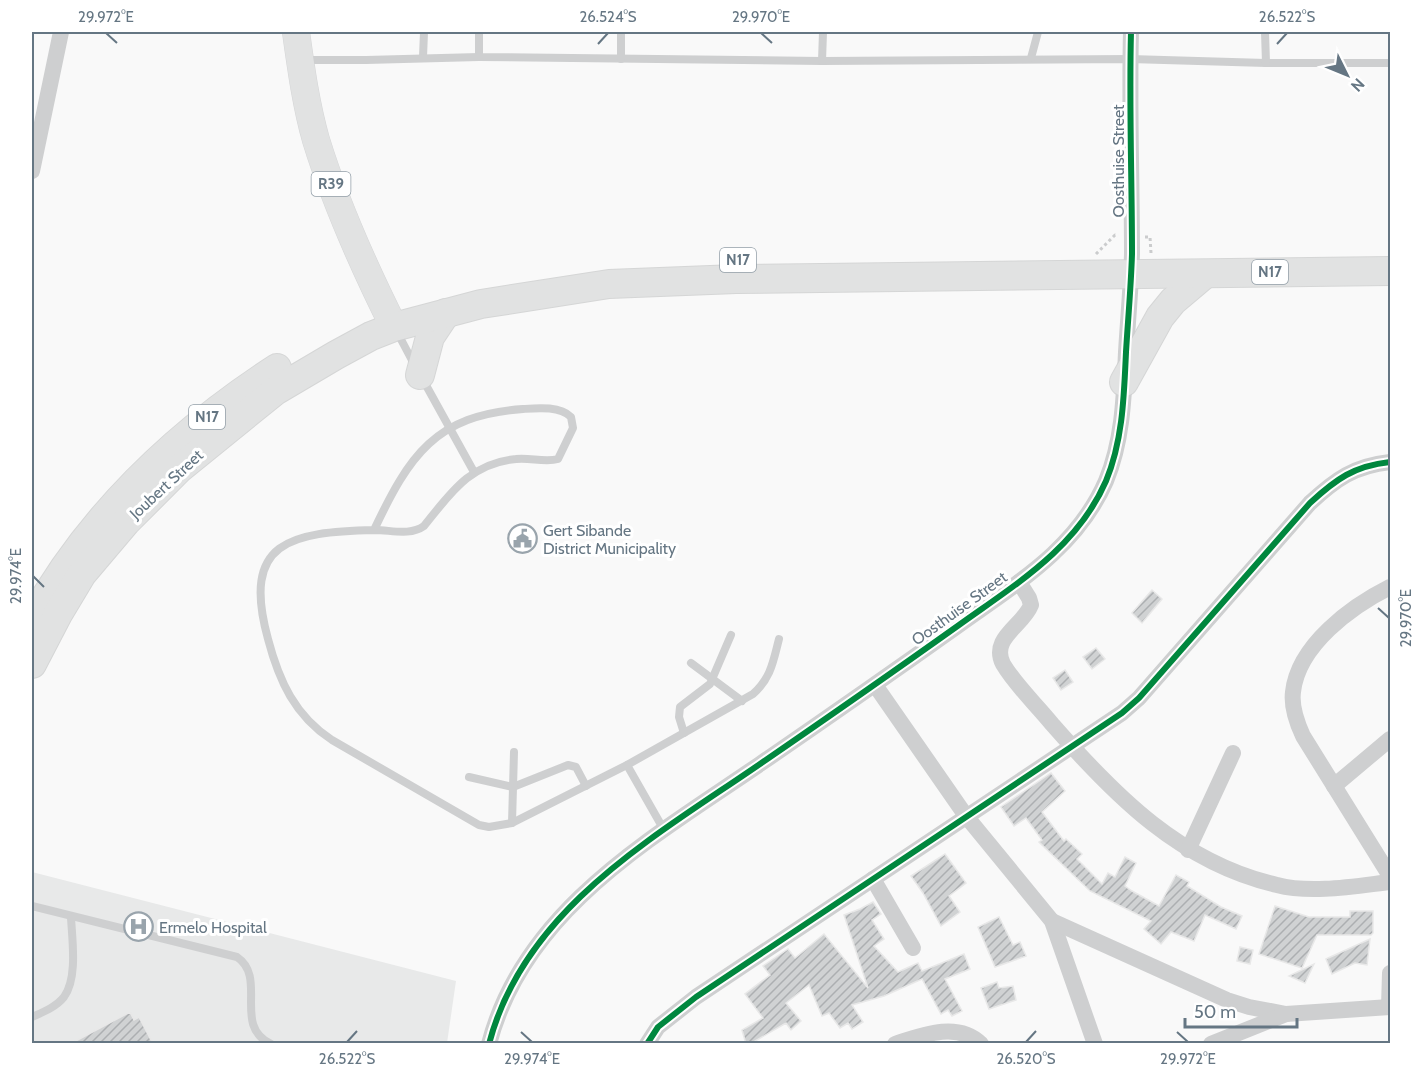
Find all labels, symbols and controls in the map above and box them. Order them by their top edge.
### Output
text: 29.972°E [78,8,134,26]
text: 26.524°S [579,8,637,26]
text: 29.970°E [732,8,790,26]
text: 26.522°S [1259,8,1315,26]
north arrow [1317,45,1377,105]
text: N [1347,74,1368,96]
street label: Oosthuise Street [1109,104,1128,218]
road number: R39 [312,172,350,196]
road number: N17 [720,248,756,272]
road number: N17 [1252,260,1288,284]
road number: N17 [189,405,225,429]
street label: Joubert Street [125,445,207,524]
place label: Gert Sibande District Municipality [543,521,676,558]
public building icon: Gert Sibande District Municipality [506,523,538,555]
text: 29.974°E [7,548,25,604]
street label: Oosthuise Street [908,567,1011,649]
text: 29.970°E [1397,589,1415,647]
hospital icon: Ermelo Hospital [122,911,154,943]
place label: Ermelo Hospital [159,918,267,937]
scale bar [1185,991,1298,1029]
text: 50 m [1194,1001,1236,1023]
text: 26.522°S [319,1050,375,1068]
text: 29.974°E [504,1050,560,1068]
text: 26.520°S [996,1050,1056,1068]
text: 29.972°E [1160,1050,1216,1068]

